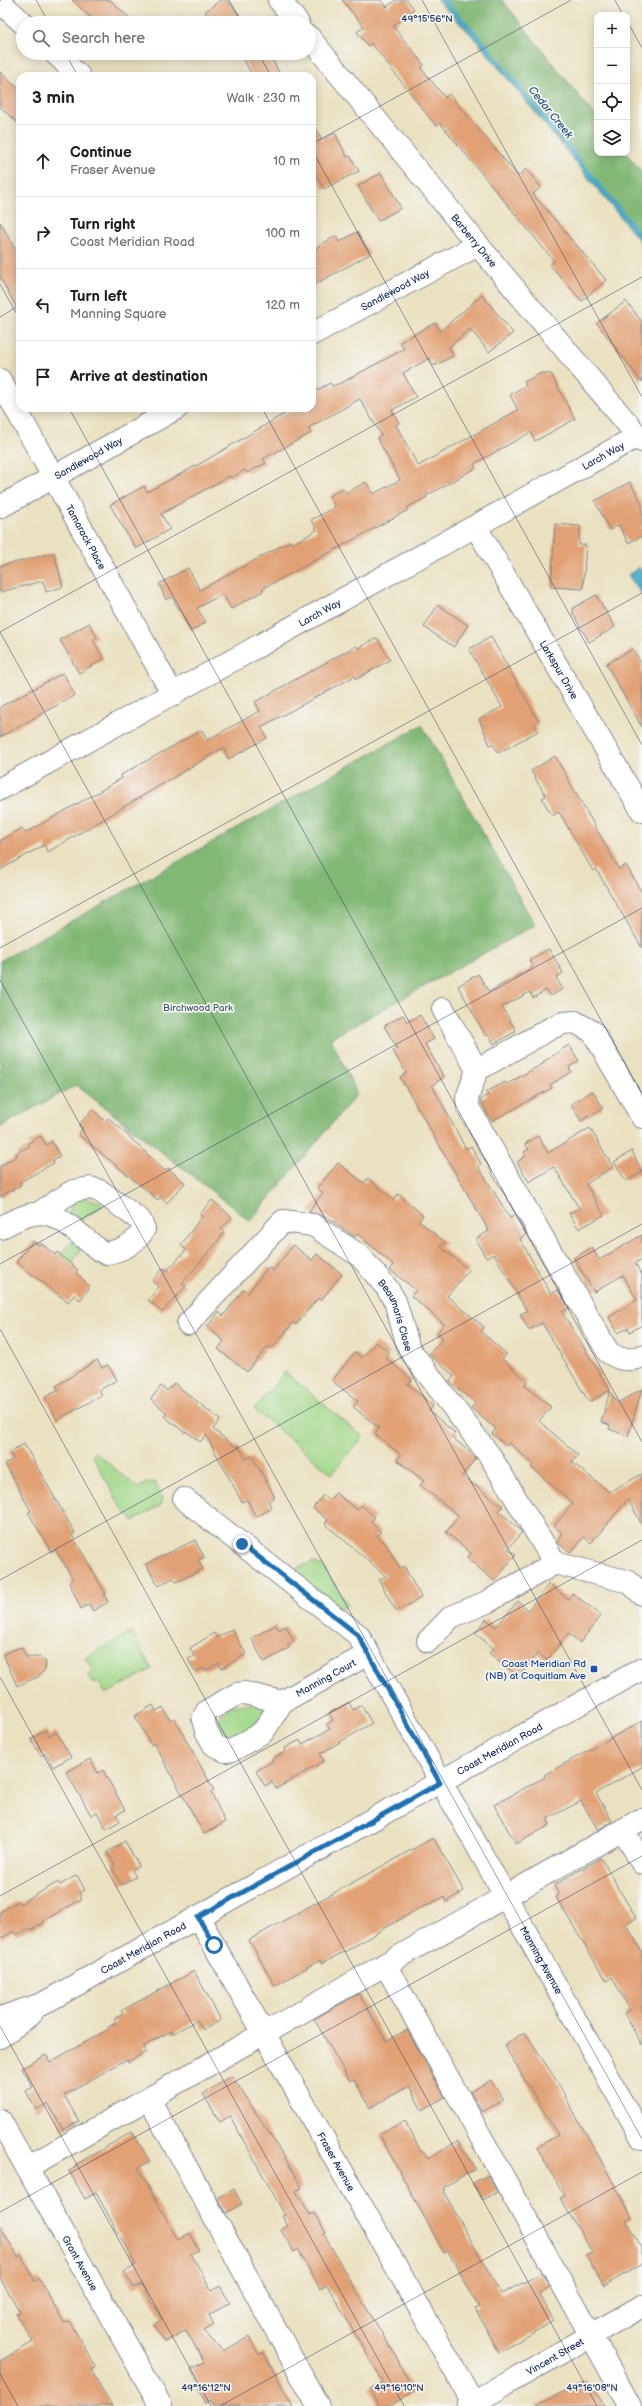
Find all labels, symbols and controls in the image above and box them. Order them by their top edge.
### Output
map controls [594,12,630,156]
button: + [594,12,630,48]
text: 49°15'56"N [401,13,453,25]
search box [16,16,316,60]
icon: search [30,27,52,49]
text: Search here [62,29,145,48]
button: − [594,48,630,84]
water label: Cedar Creek [526,84,576,142]
button: locate [594,84,630,120]
text: 3 min [32,88,75,108]
text: Walk · 230 m [226,90,300,106]
button: layers [594,120,630,156]
text: Continue [70,143,132,162]
icon: ahead [32,150,54,172]
text: 10 m [273,153,300,169]
text: Fraser Avenue [70,162,156,178]
street label: Barberry Drive [448,212,499,270]
text: Turn right [70,215,135,234]
icon: right [32,222,54,244]
text: 100 m [265,225,300,241]
text: Coast Meridian Road [70,234,195,250]
street label: Sandlewood Way [359,267,432,314]
text: Turn left [70,287,127,306]
icon: left [32,294,54,316]
text: 120 m [265,297,300,313]
text: Manning Square [70,306,167,322]
icon: arrive [32,366,54,388]
text: Arrive at destination [70,367,208,386]
street label: Sandlewood Way [53,435,125,482]
street label: Larch Way [580,440,627,473]
street label: Tamarack Place [63,503,108,572]
street label: Larch Way [297,596,344,630]
street label: Larkspur Drive [537,639,580,701]
park label: Birchwood Park [163,1002,233,1014]
street label: Beaumaris Close [375,1277,414,1353]
route end [233,1535,251,1553]
street label: Manning Court [294,1657,358,1700]
place label: Coast Meridian Rd (NB) at Coquitlam Ave [485,1658,586,1682]
marker: Coast Meridian Rd (NB) at Coquitlam Ave [589,1664,599,1674]
street label: Coast Meridian Road [455,1721,545,1778]
street label: Coast Meridian Road [99,1920,189,1977]
street label: Manning Avenue [517,1925,564,1996]
route start [205,1936,223,1954]
street label: Fraser Avenue [314,2130,357,2194]
street label: Grant Avenue [59,2234,100,2293]
street label: Vincent Street [524,2336,586,2378]
text: 49°16'12"N [181,2382,231,2394]
text: 49°16'10"N [374,2382,424,2394]
text: 49°16'08"N [566,2382,618,2394]

